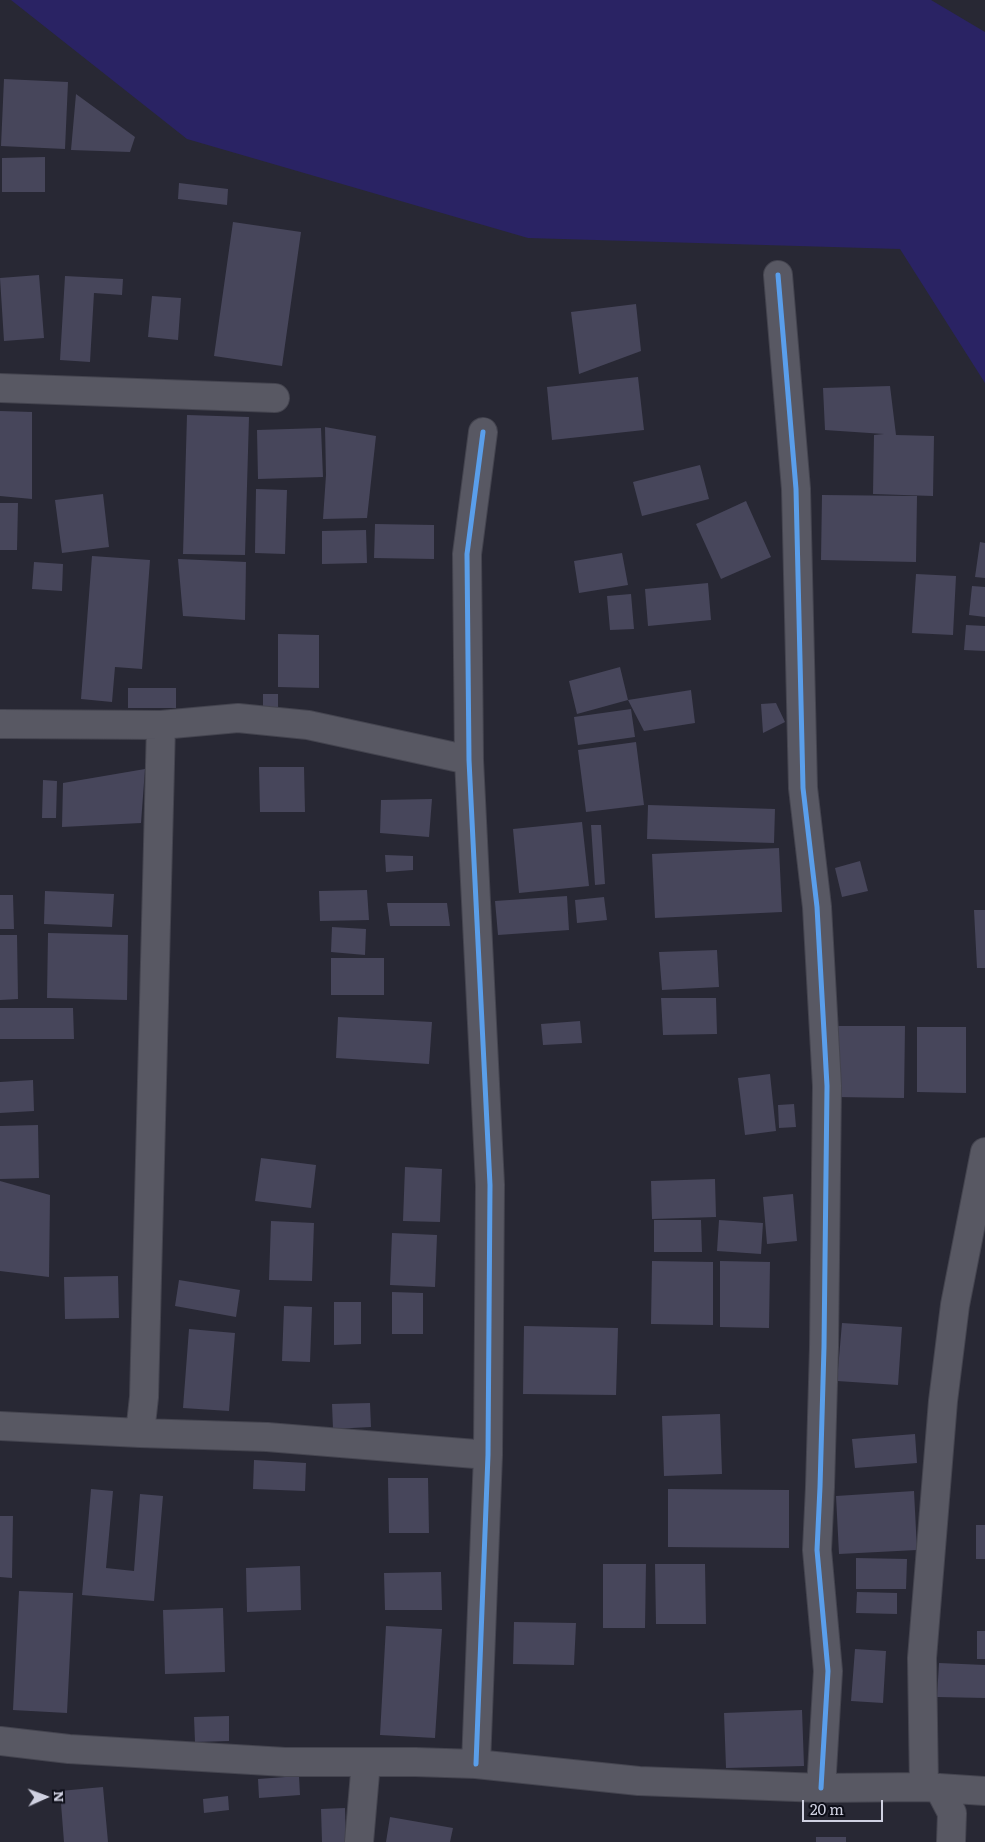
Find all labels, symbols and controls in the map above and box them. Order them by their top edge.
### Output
north arrow [20,1772,70,1822]
text: N [50,1790,70,1803]
scale bar [805,1790,886,1822]
text: 20 m [810,1797,844,1820]

